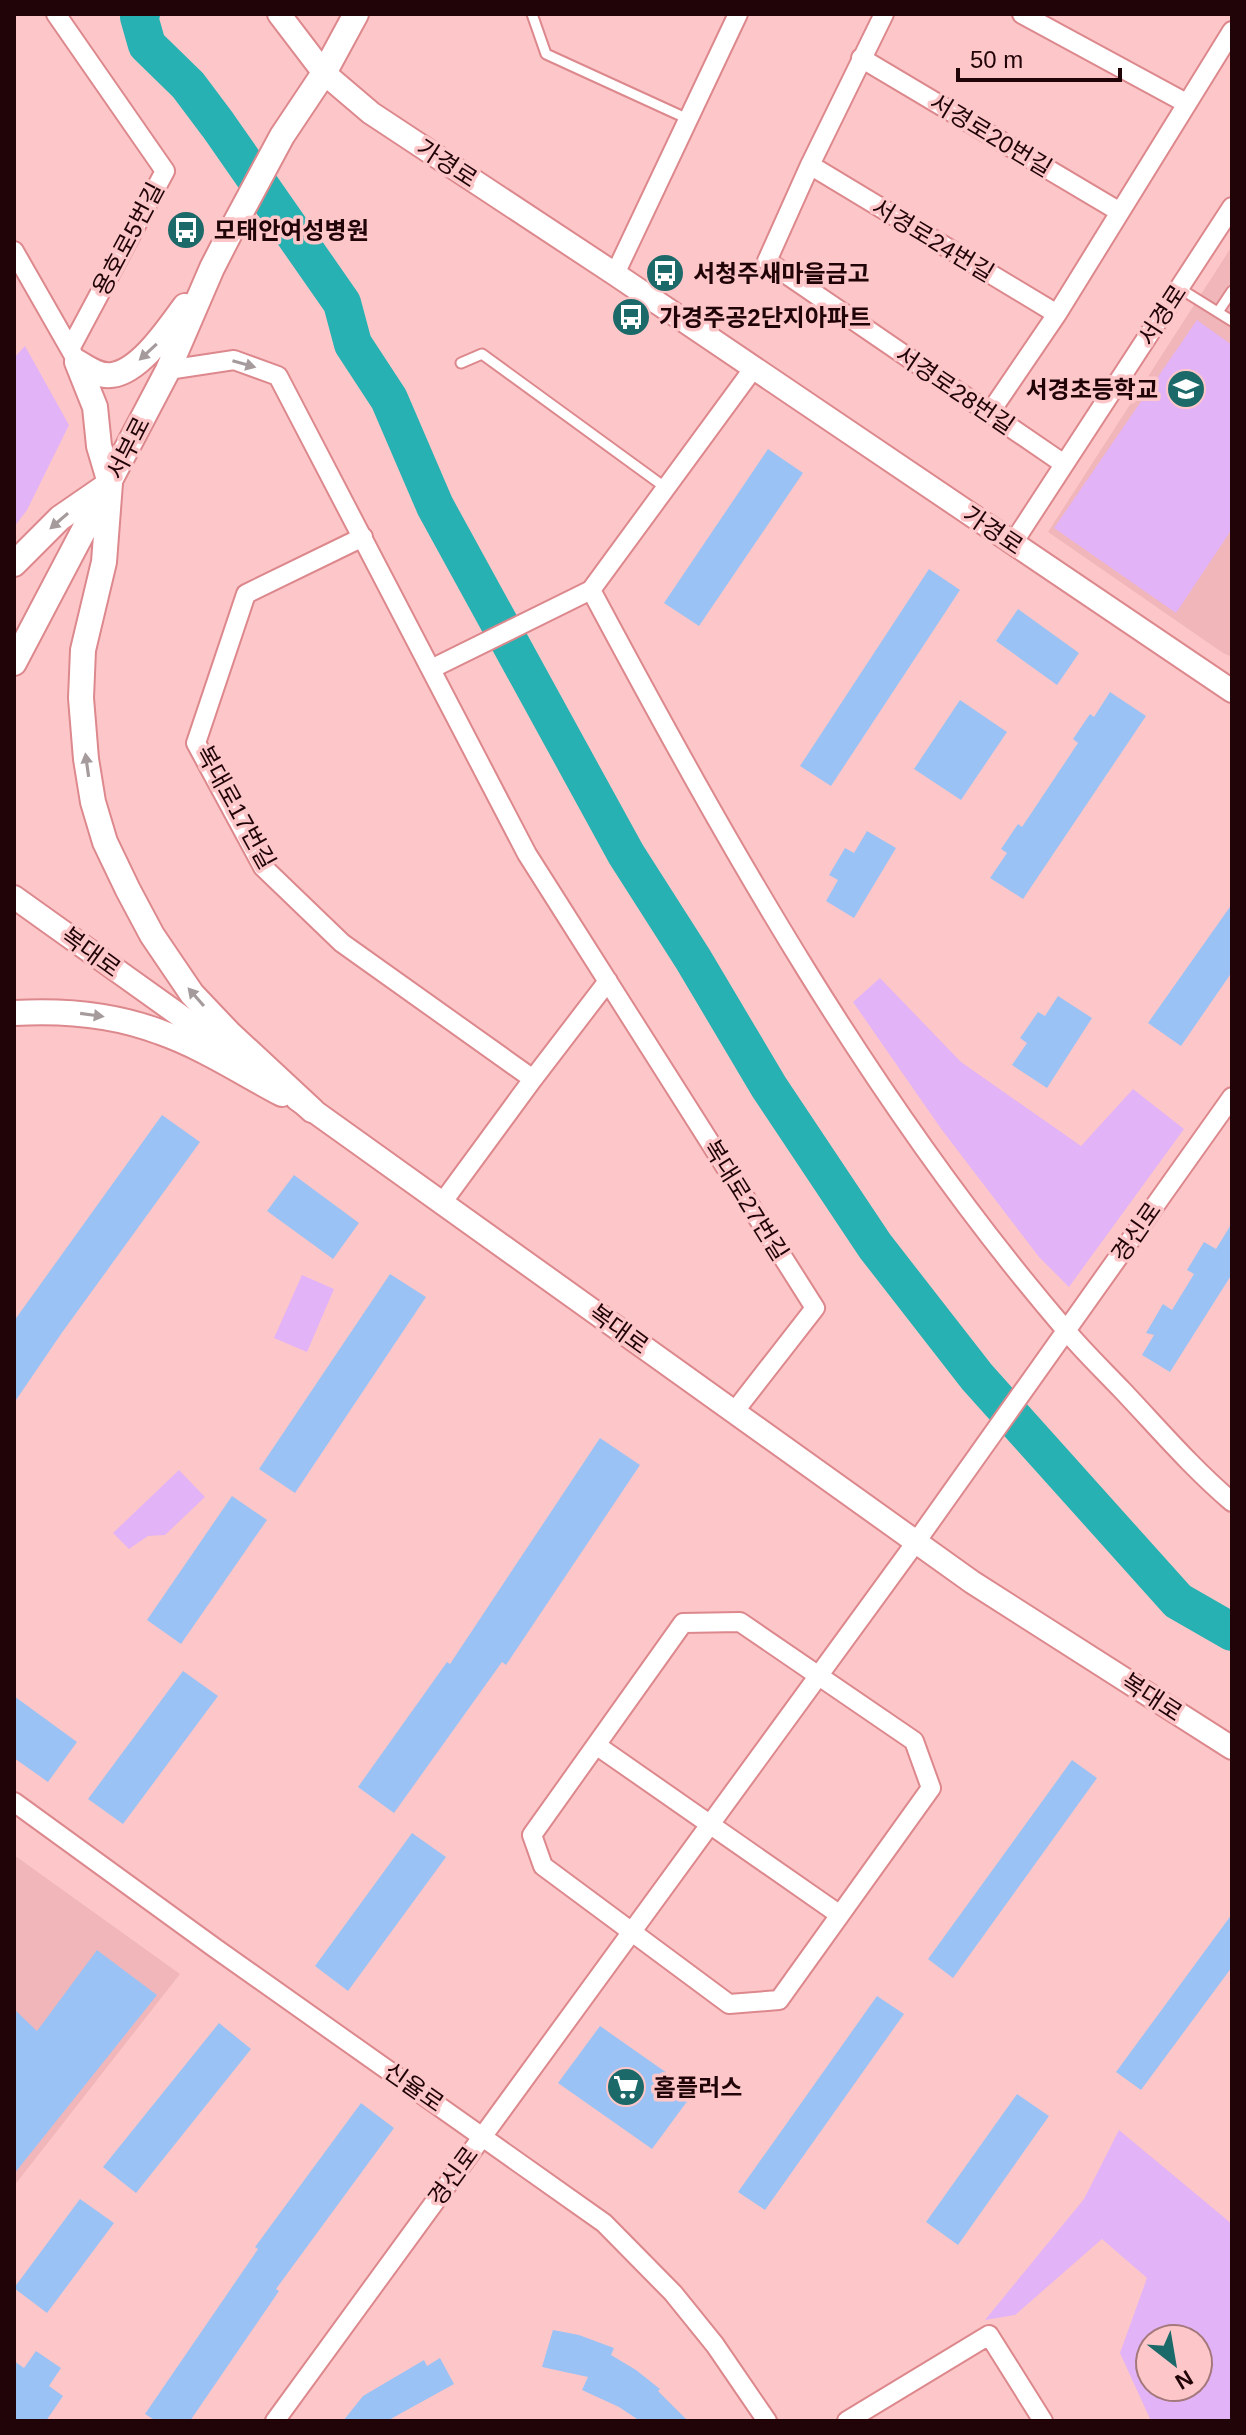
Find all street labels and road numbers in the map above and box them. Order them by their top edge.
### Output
street label: 서경로20번길 [925,88,1057,182]
street label: 가경로 [412,134,482,192]
street label: 용호로5번길 [87,178,169,300]
street label: 서경로24번길 [867,193,999,287]
street label: 서경로 [1133,280,1191,350]
street label: 서경로28번길 [891,340,1019,440]
street label: 서부로 [101,412,155,484]
street label: 가경로 [958,500,1028,560]
street label: 복대로17번길 [191,740,281,874]
street label: 복대로 [56,922,126,982]
street label: 복대로27번길 [698,1135,794,1265]
street label: 경신로 [1106,1197,1166,1267]
street label: 복대로 [584,1299,654,1359]
street label: 복대로 [1117,1668,1187,1726]
street label: 신율로 [379,2057,449,2117]
street label: 경신로 [423,2141,483,2211]

